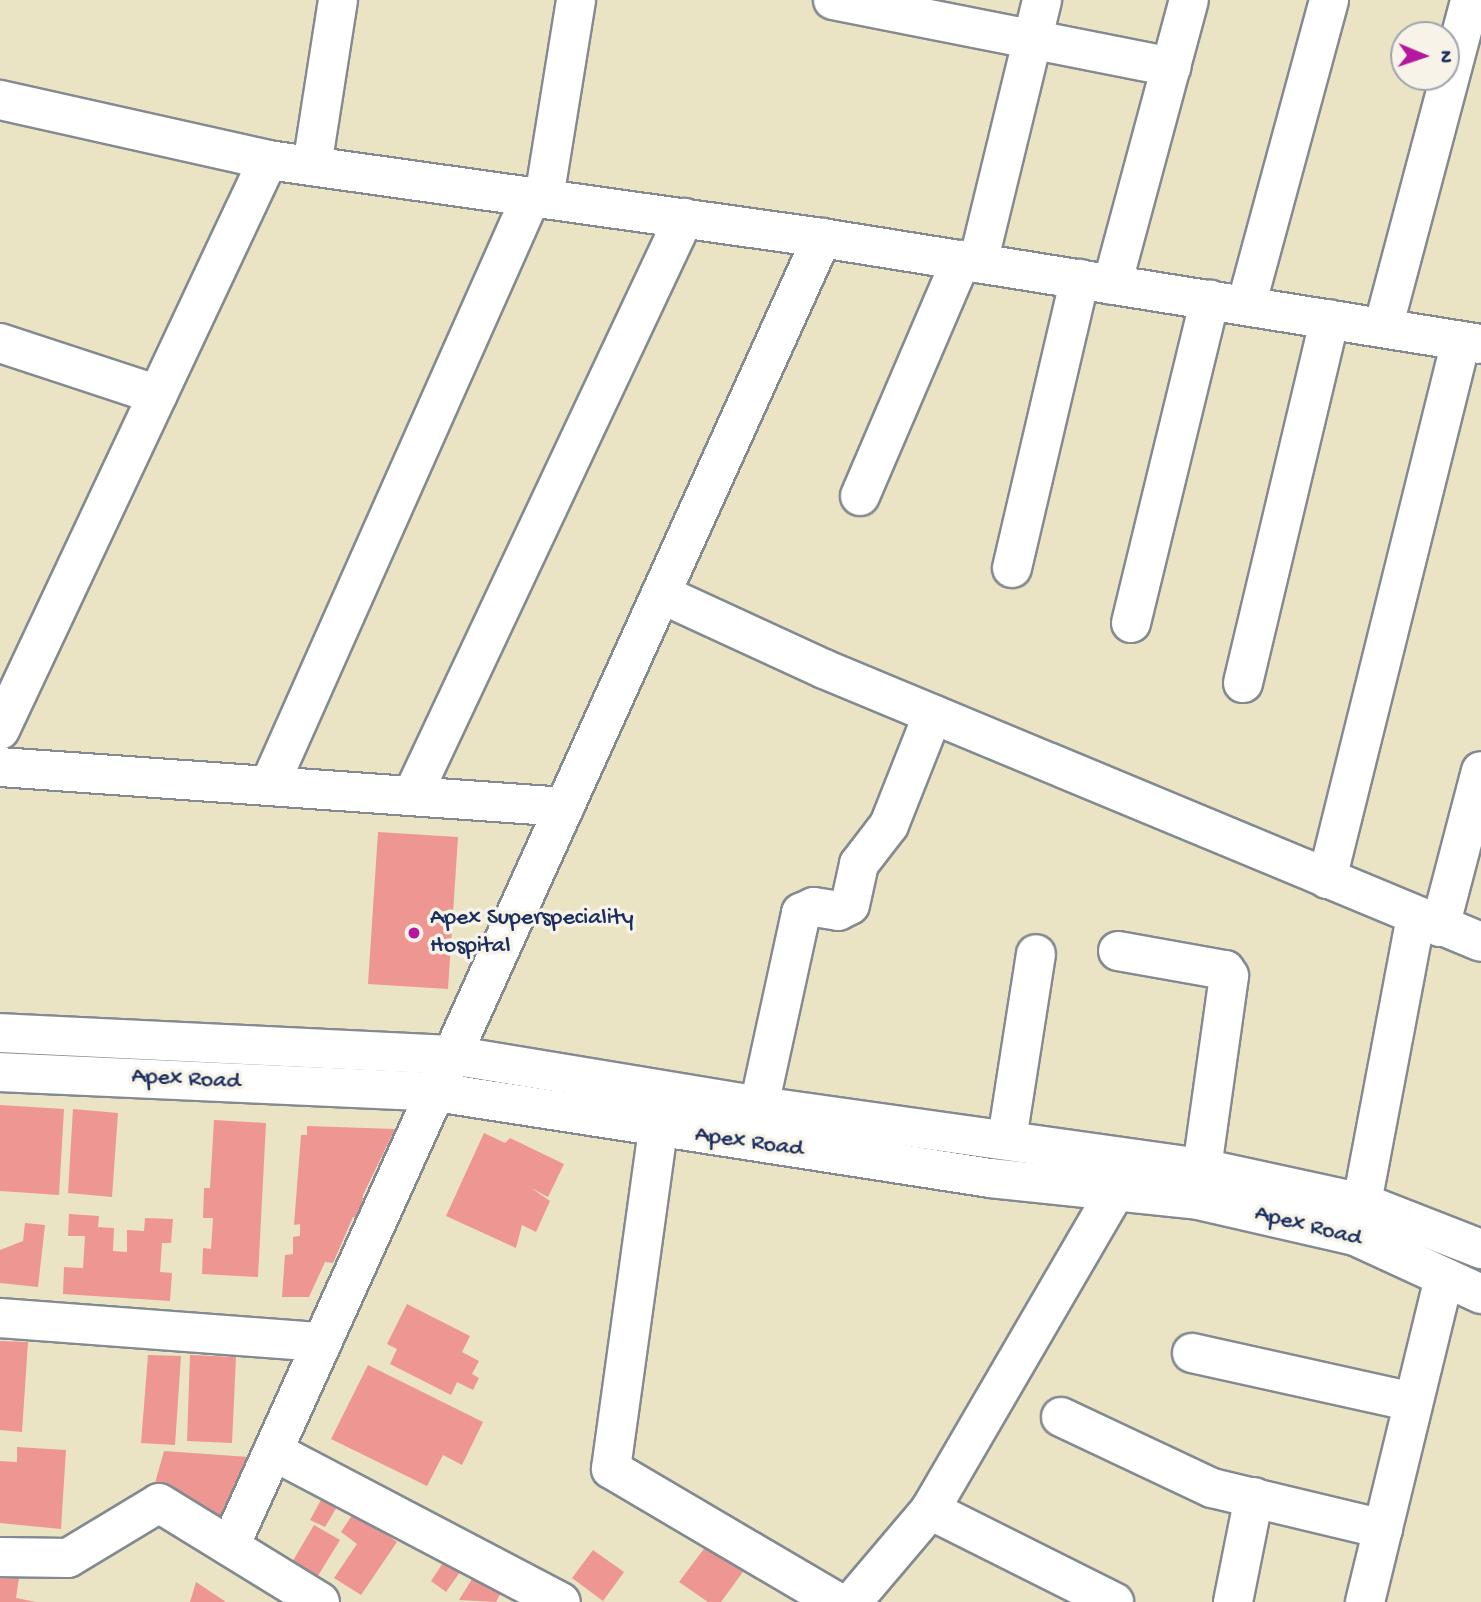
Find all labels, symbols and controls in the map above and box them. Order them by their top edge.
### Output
north arrow [1390,21,1460,91]
text: N [1433,50,1456,63]
place label: Apex Superspeciality Hospital [430,905,634,961]
marker: Apex Superspeciality Hospital [404,923,424,943]
street label: Apex Road [131,1063,241,1097]
street label: Apex Road [693,1121,805,1165]
street label: Apex Road [1252,1200,1364,1254]

